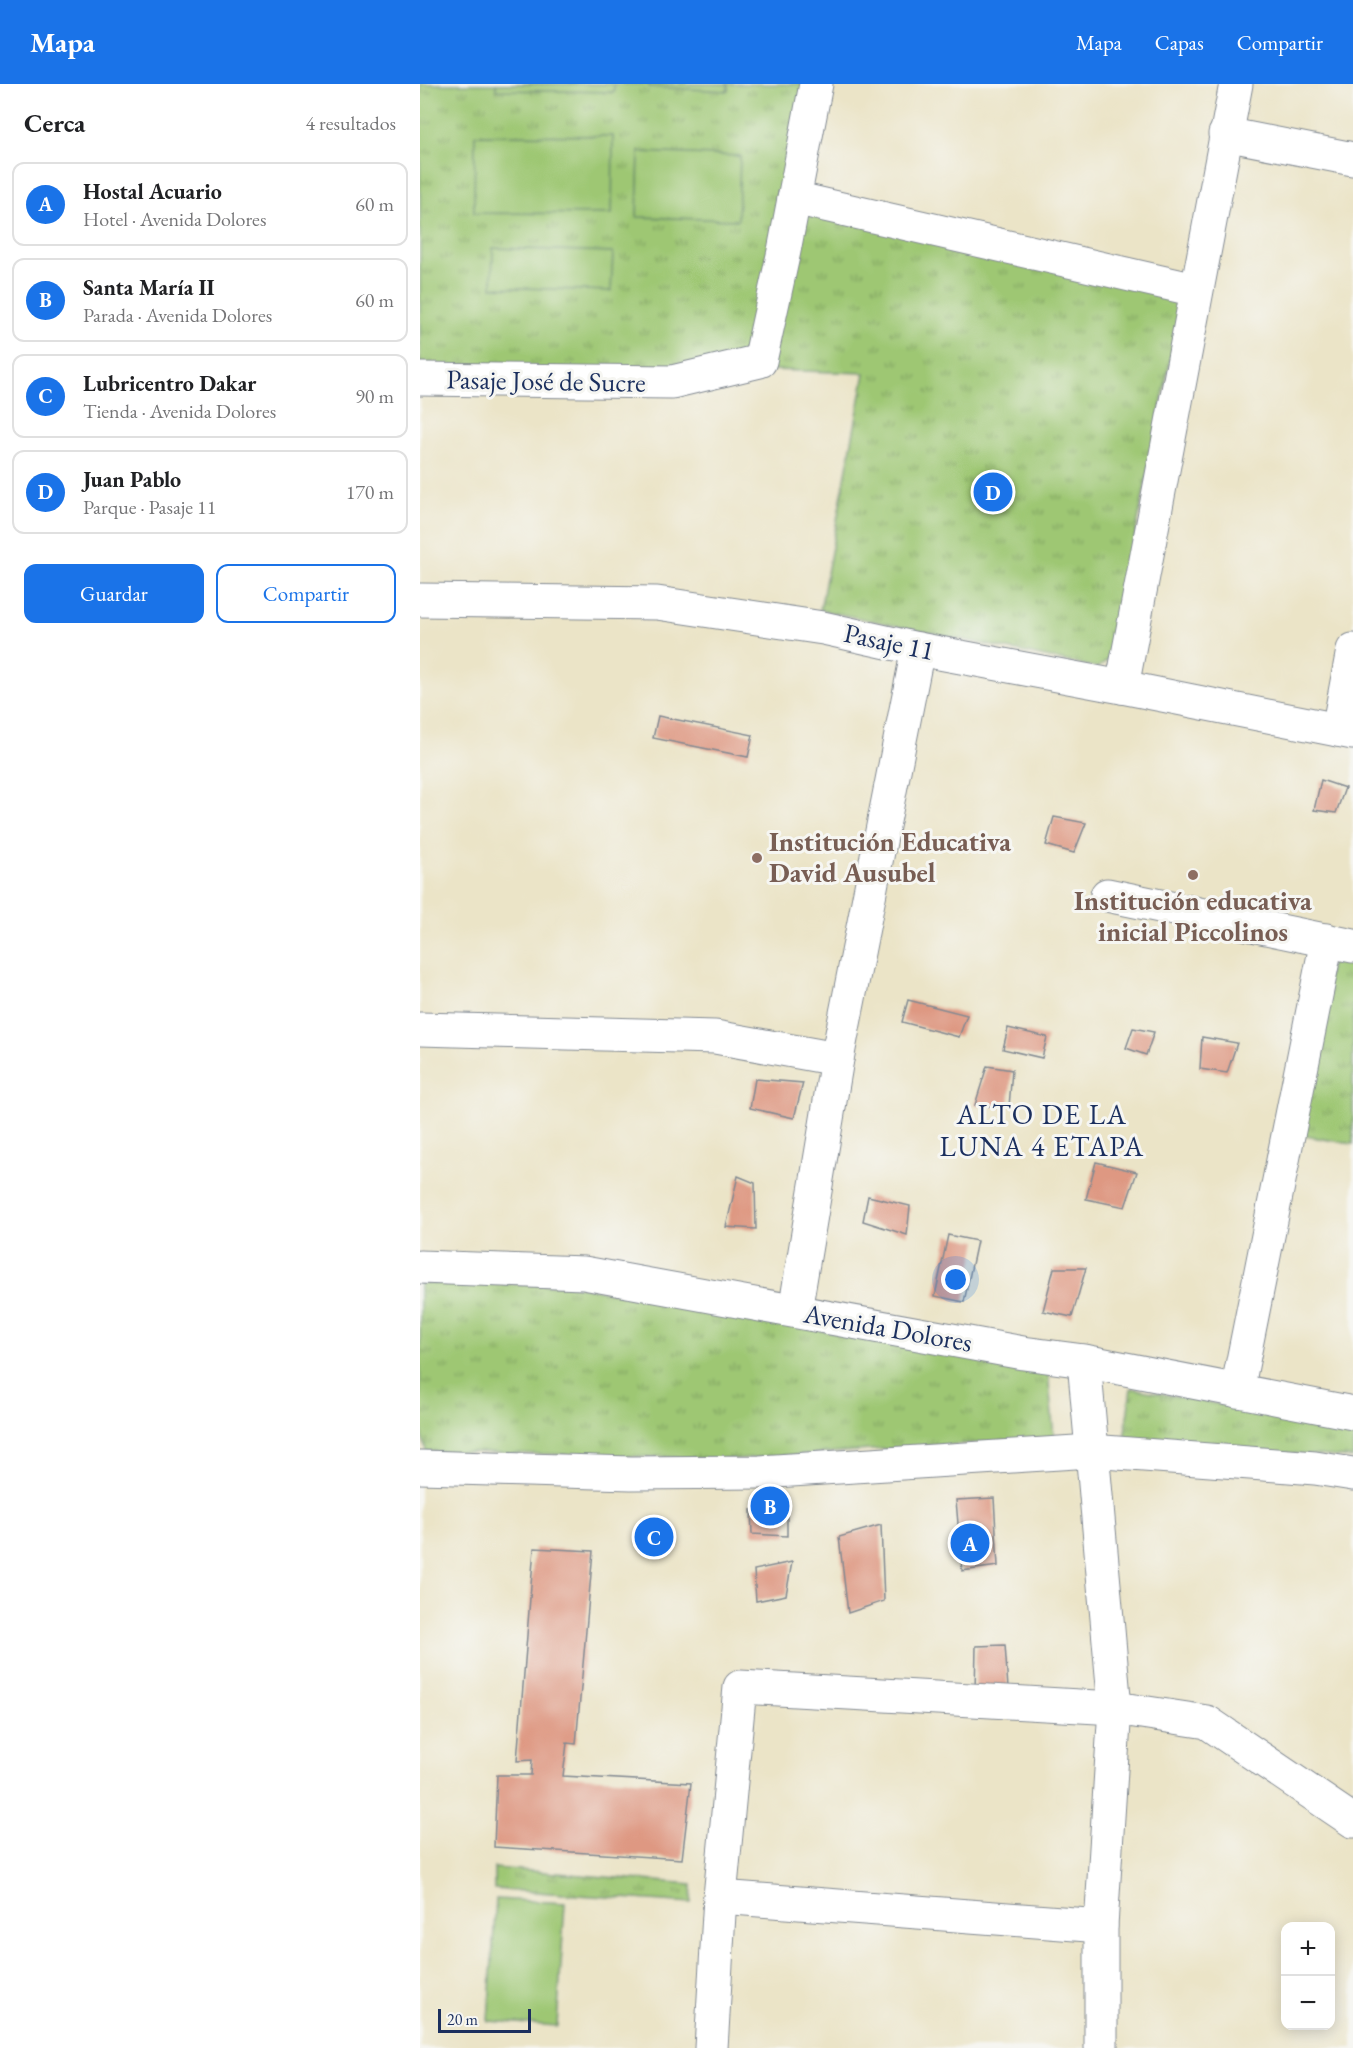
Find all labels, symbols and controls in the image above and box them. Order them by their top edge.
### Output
text: Mapa [30,24,95,60]
text: Mapa [1076,29,1122,56]
text: Capas [1155,29,1204,56]
text: Compartir [1237,29,1323,56]
text: Cerca [24,106,85,140]
text: 4 resultados [305,110,396,136]
text: Hostal Acuario [83,177,222,206]
text: A [38,191,53,217]
text: 60 m [355,191,394,217]
text: Hotel · Avenida Dolores [83,206,266,232]
text: Santa María II [83,273,215,302]
text: B [39,287,52,313]
text: 60 m [355,287,394,313]
text: Parada · Avenida Dolores [83,302,272,328]
street label: Pasaje José de Sucre [446,361,646,400]
text: Lubricentro Dakar [83,369,256,398]
text: C [38,383,53,409]
text: 90 m [355,383,394,409]
text: Tienda · Avenida Dolores [83,398,276,424]
text: Juan Pablo [83,465,181,494]
pin: D [974,470,1012,514]
text: D [38,479,53,505]
text: 170 m [346,479,394,505]
text: Parque · Pasaje 11 [83,494,216,520]
button: Guardar [24,564,204,623]
button: Compartir [216,564,396,623]
street label: Pasaje 11 [841,615,938,668]
place label: Institución Educativa David Ausubel [769,824,1011,890]
marker: Institución Educativa David Ausubel [750,851,764,865]
marker: Institución educativa inicial Piccolinos [1186,868,1200,882]
place label: Institución educativa inicial Piccolinos [1074,883,1312,949]
district label: ALTO DE LA LUNA 4 ETAPA [939,1096,1145,1164]
your location [941,1265,970,1294]
street label: Avenida Dolores [800,1295,975,1360]
pin: B [750,1484,790,1528]
pin: C [634,1514,674,1560]
pin: A [950,1520,990,1566]
map controls [1281,1922,1335,2030]
button: + [1281,1922,1335,1976]
button: − [1281,1976,1335,2030]
scale bar [438,2006,531,2034]
text: 20 m [447,2009,478,2030]

